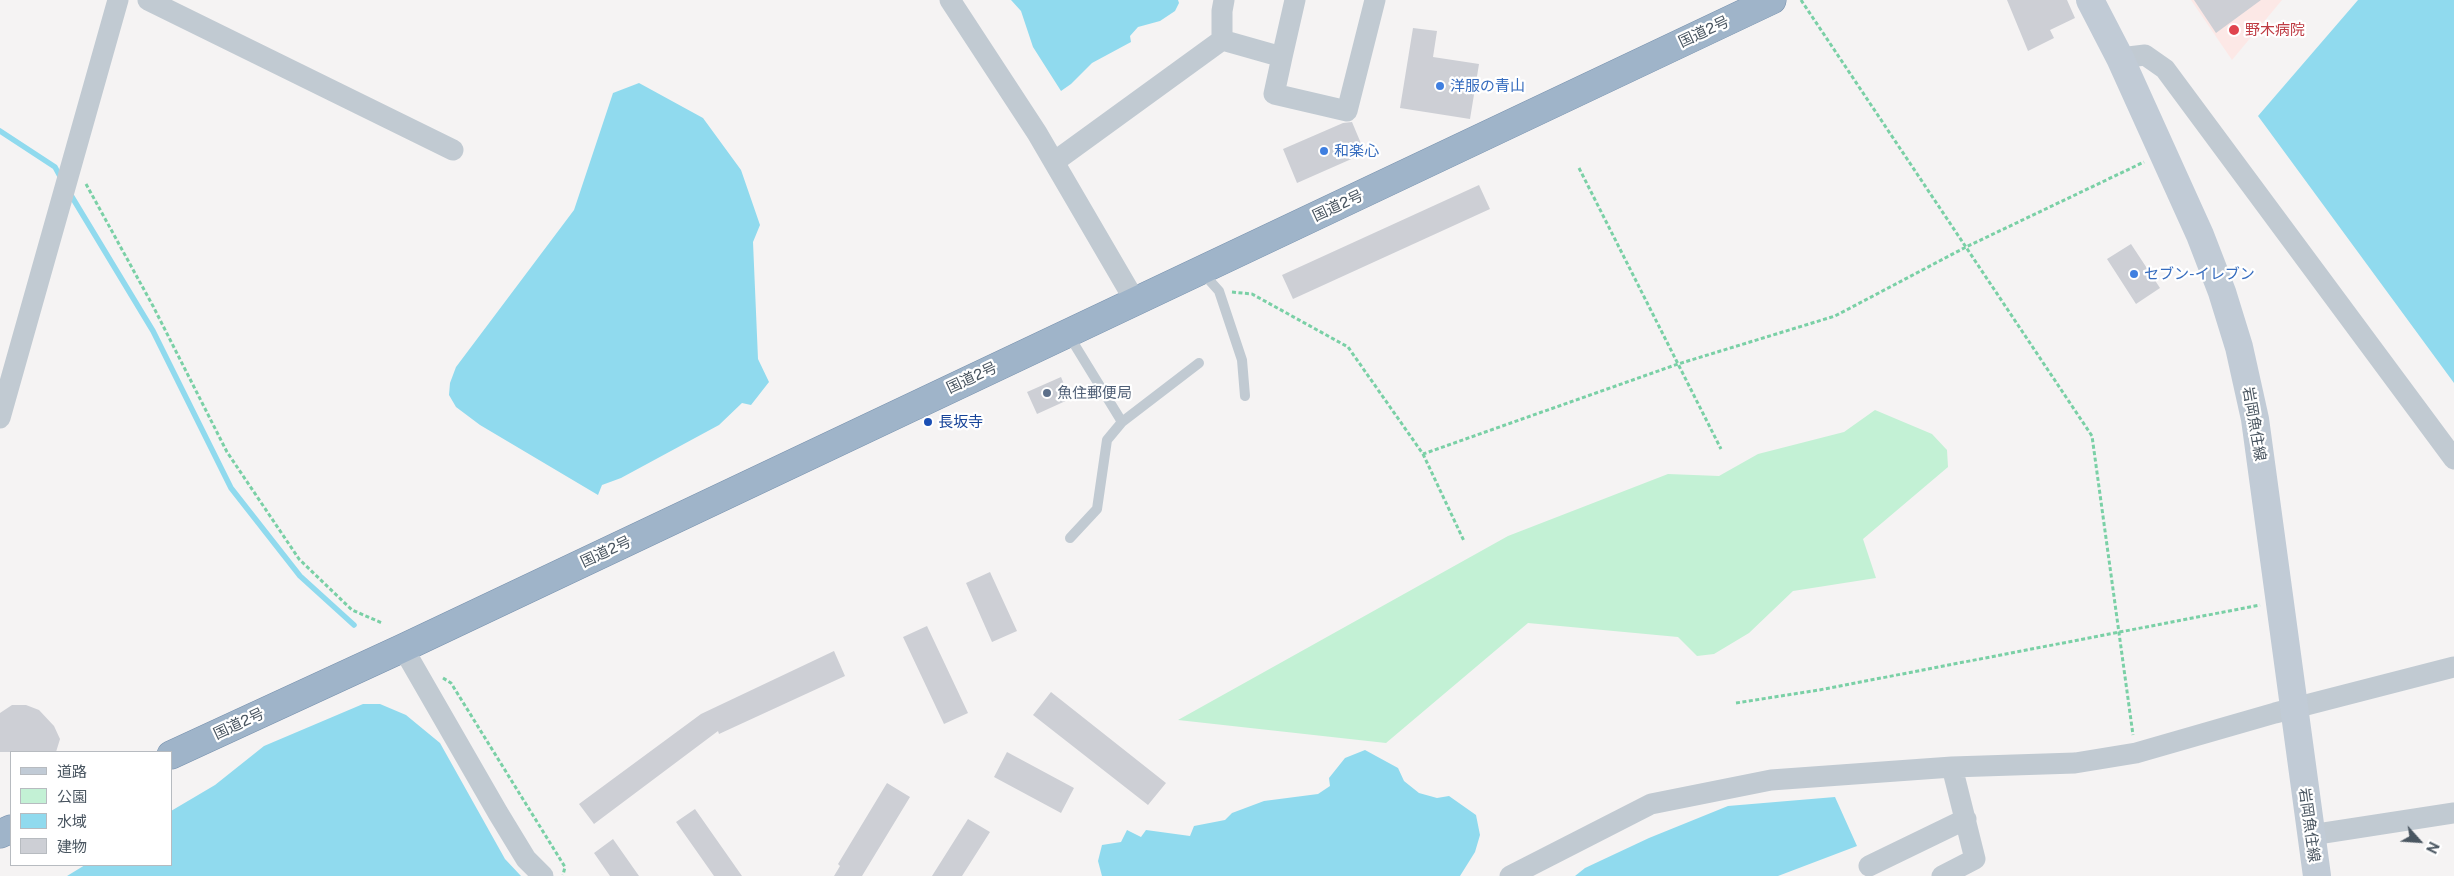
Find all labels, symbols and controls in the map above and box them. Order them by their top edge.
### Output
street label: 国道2号 [1676,12,1732,52]
place label: 野木病院 [2245,21,2305,39]
marker: 野木病院 [2227,23,2241,37]
place label: 洋服の青山 [1450,77,1525,95]
marker: 洋服の青山 [1434,80,1446,92]
place label: 和楽心 [1334,142,1379,160]
marker: 和楽心 [1318,145,1330,157]
street label: 国道2号 [1310,186,1366,226]
place label: セブン-イレブン [2144,265,2255,283]
marker: セブン-イレブン [2128,268,2140,280]
street label: 国道2号 [944,358,1000,398]
place label: 魚住郵便局 [1057,384,1132,402]
street label: 岩岡魚住線 [2239,386,2269,462]
marker: 魚住郵便局 [1041,387,1053,399]
place label: 長坂寺 [938,413,983,431]
marker: 長坂寺 [922,416,934,428]
street label: 国道2号 [578,532,634,572]
street label: 国道2号 [211,704,267,744]
legend [10,751,172,866]
text: 道路 [57,763,87,780]
street label: 岩岡魚住線 [2295,787,2323,863]
text: 公園 [57,788,87,805]
text: 水域 [57,813,87,830]
north arrow [2394,816,2444,866]
text: 建物 [57,838,87,855]
text: N [2423,839,2442,856]

